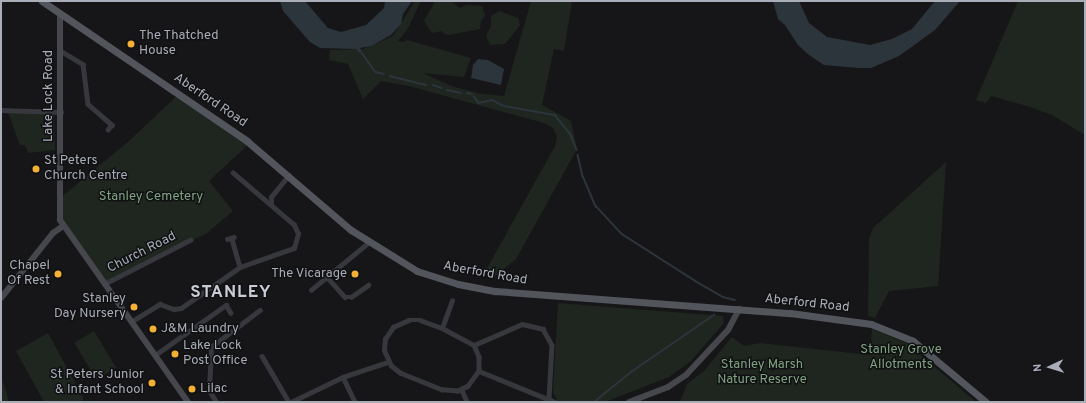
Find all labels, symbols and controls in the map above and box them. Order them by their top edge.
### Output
place label: The Thatched House [139,29,219,60]
marker: The Thatched House [126,39,136,49]
street label: Lake Lock Road [41,50,57,142]
street label: Aberford Road [170,71,250,131]
place label: St Peters Church Centre [44,154,128,185]
marker: St Peters Church Centre [31,164,41,174]
park label: Stanley Cemetery [99,189,203,205]
street label: Church Road [105,229,179,277]
place label: Chapel Of Rest [7,259,50,290]
street label: Aberford Road [442,259,528,289]
place label: The Vicarage [271,266,347,282]
marker: Chapel Of Rest [53,269,63,279]
marker: The Vicarage [350,269,360,279]
district label: STANLEY [190,284,272,304]
place label: Stanley Day Nursery [54,292,126,323]
street label: Aberford Road [764,292,850,316]
marker: Stanley Day Nursery [129,302,139,312]
place label: J&M Laundry [161,321,239,337]
marker: J&M Laundry [148,324,158,334]
place label: Lake Lock Post Office [183,339,247,370]
park label: Stanley Grove Allotments [860,343,942,374]
north arrow [1030,347,1070,387]
marker: Lake Lock Post Office [170,349,180,359]
park label: Stanley Marsh Nature Reserve [717,358,807,389]
text: N [1031,363,1045,372]
place label: St Peters Junior & Infant School [50,368,144,399]
marker: St Peters Junior & Infant School [147,378,157,388]
place label: Lilac [200,381,228,397]
marker: Lilac [187,384,197,394]

